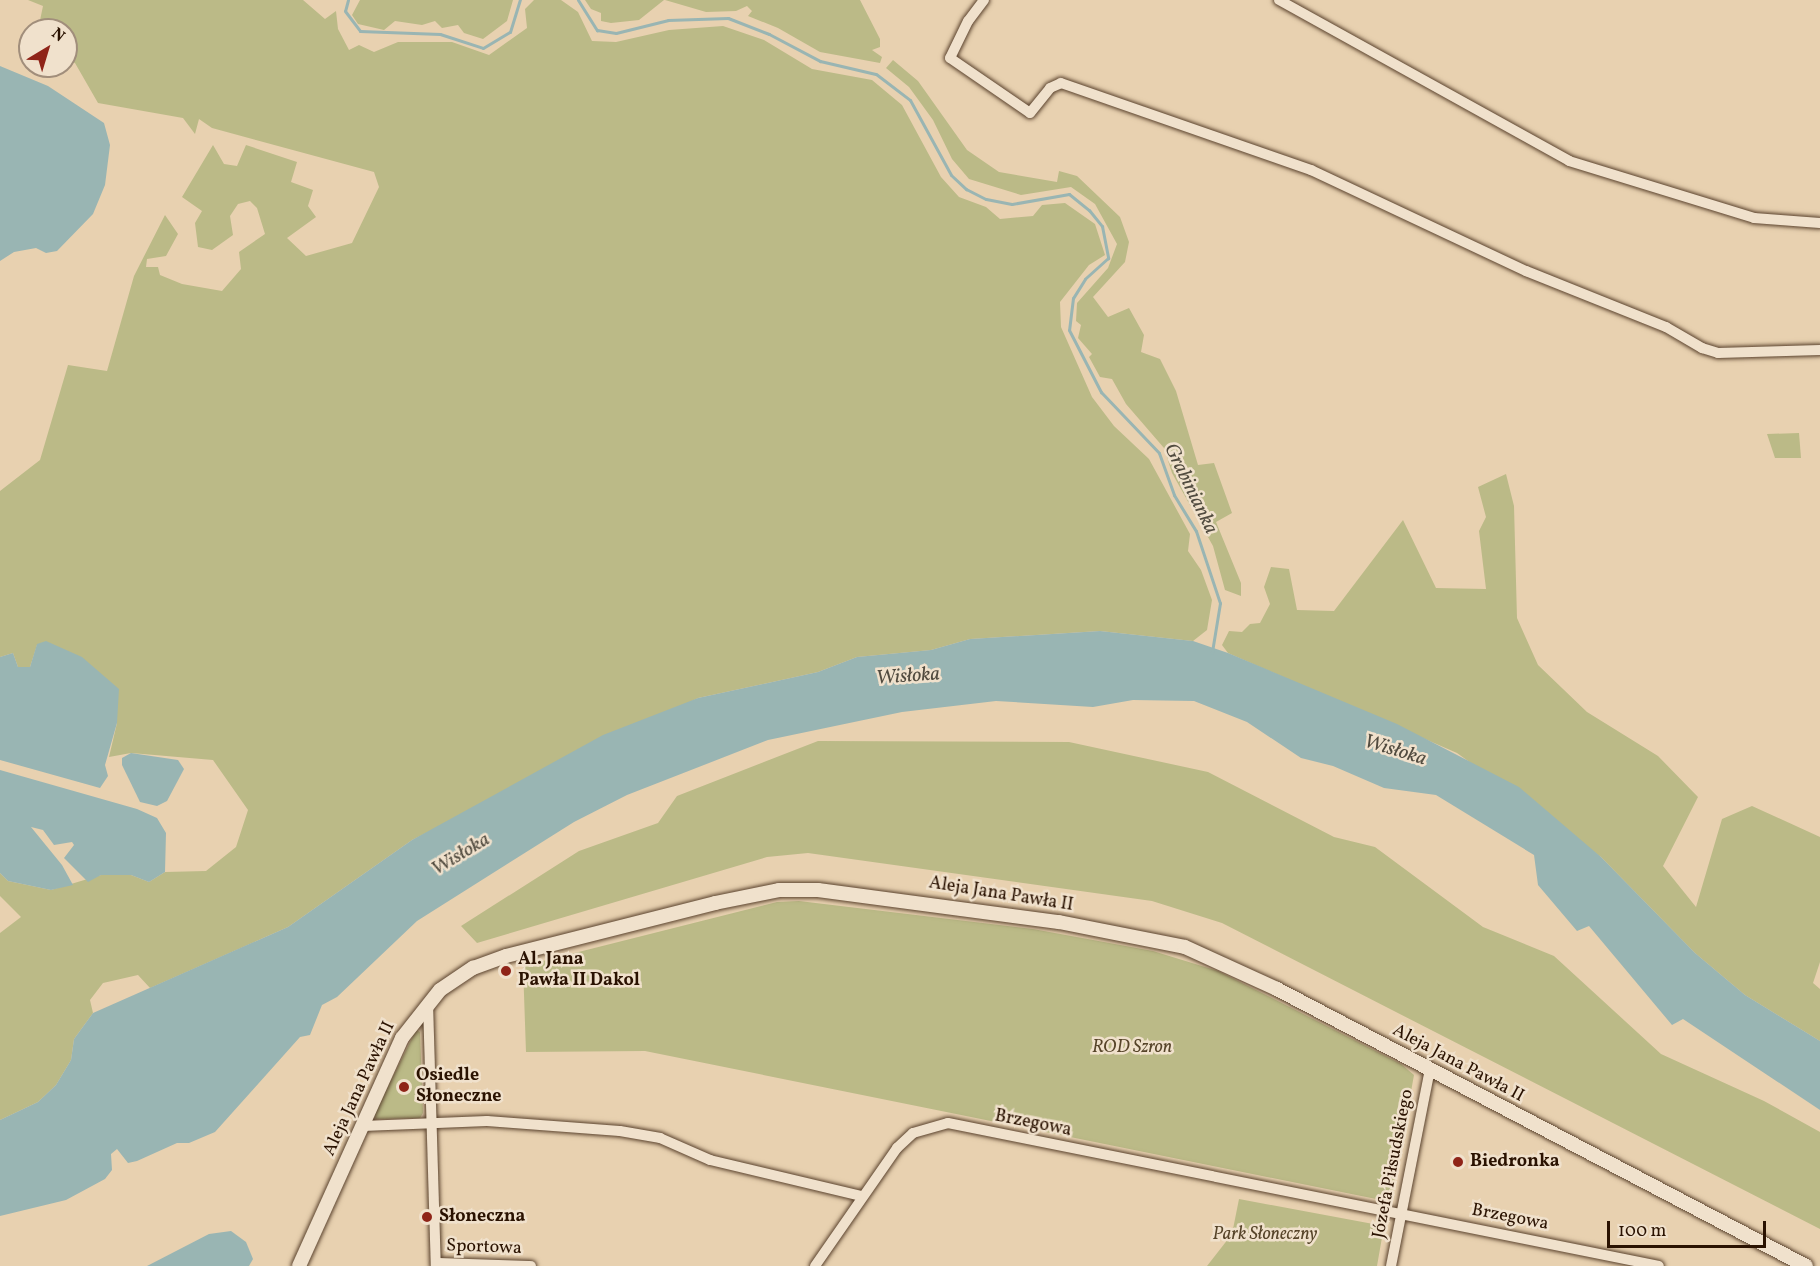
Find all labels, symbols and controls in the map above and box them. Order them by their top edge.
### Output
north arrow [18,18,78,78]
text: N [46,23,69,48]
water label: Grabinianka [1158,440,1222,538]
water label: Wisłoka [875,663,941,691]
water label: Wisłoka [1361,730,1429,772]
water label: Wisłoka [427,828,495,882]
street label: Aleja Jana Pawła II [927,873,1075,917]
place label: Al. Jana Pawła II Dakol [518,950,640,992]
marker: Al. Jana Pawła II Dakol [499,964,513,978]
street label: Aleja Jana Pawła II [319,1018,401,1160]
street label: Aleja Jana Pawła II [1388,1020,1528,1108]
park label: ROD Szron [1092,1037,1172,1059]
place label: Osiedle Słoneczne [416,1066,501,1108]
marker: Osiedle Słoneczne [397,1080,411,1094]
street label: Józefa Piłsudskiego [1369,1088,1419,1240]
street label: Brzegowa [993,1106,1073,1142]
place label: Biedronka [1470,1151,1560,1173]
marker: Biedronka [1451,1155,1465,1169]
street label: Brzegowa [1470,1200,1550,1236]
place label: Słoneczna [439,1206,525,1228]
scale bar [1610,1209,1769,1247]
marker: Słoneczna [420,1210,434,1224]
text: 100 m [1618,1219,1667,1244]
park label: Park Słoneczny [1213,1224,1317,1246]
street label: Sportowa [446,1236,522,1260]

